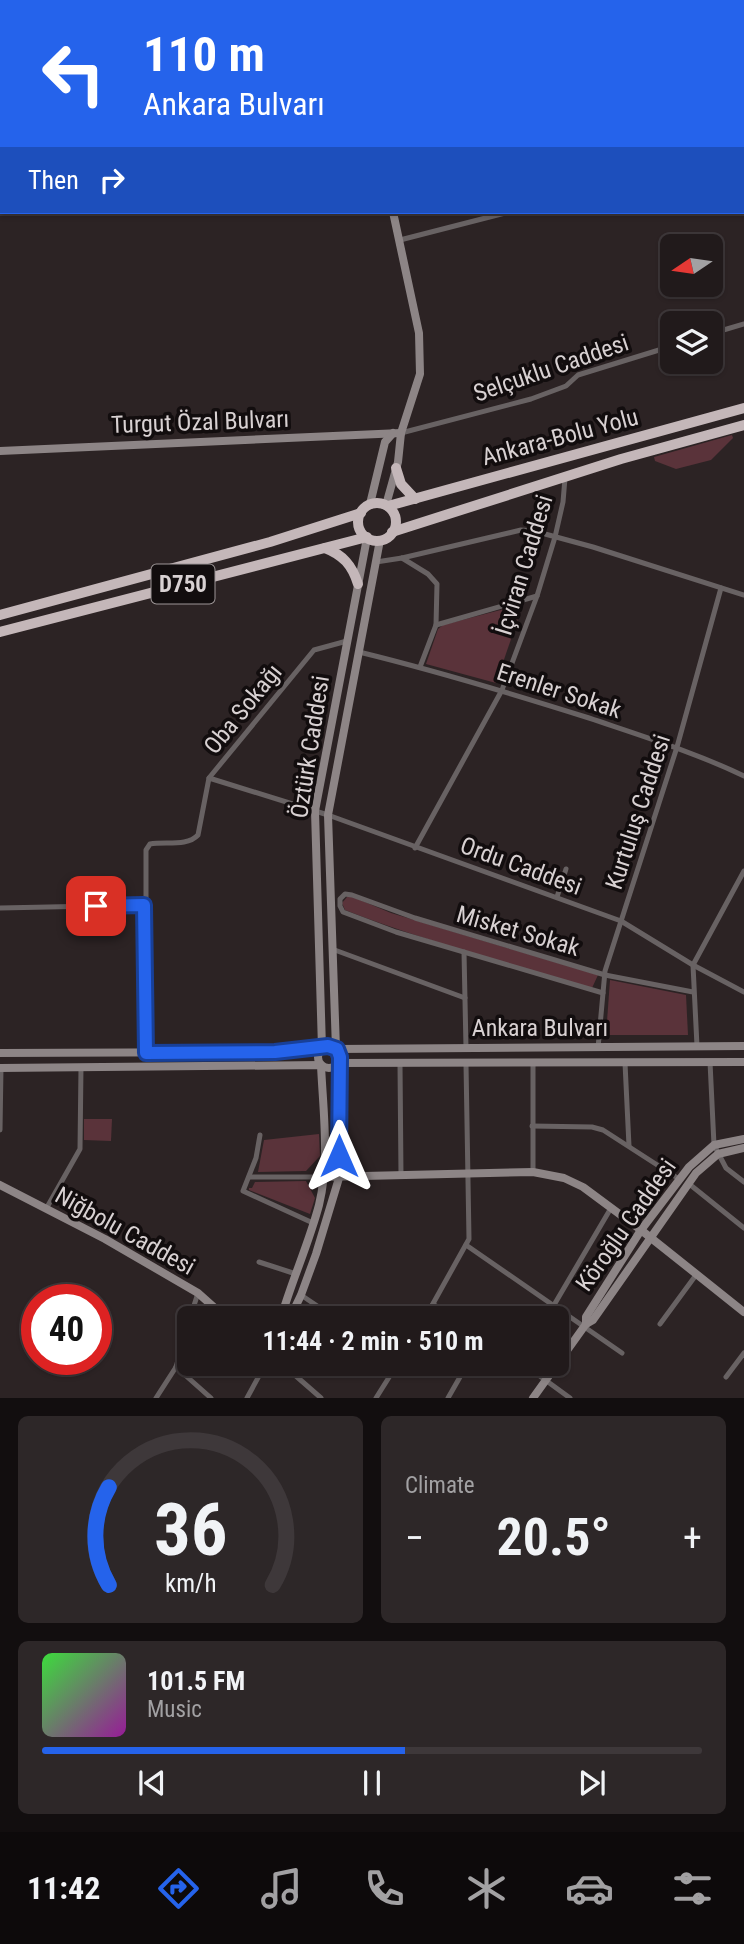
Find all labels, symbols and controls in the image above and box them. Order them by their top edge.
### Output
text: 110 m [143,26,265,83]
icon: left [28,28,119,119]
text: Ankara Bulvarı [143,85,325,123]
icon: right [93,161,131,199]
text: Then [28,165,79,195]
north arrow [660,234,723,298]
map controls [660,234,723,374]
button: layers [660,311,723,374]
street label: Selçuklu Caddesi [470,328,632,408]
street label: Ankara-Bolu Yolu [479,403,641,471]
street label: Turgut Özal Bulvarı [110,405,290,439]
street label: İçviran Caddesi [489,492,559,638]
road number: D750 [152,564,214,604]
street label: Oba Sokağı [198,658,288,760]
street label: Erenler Sokak [493,658,625,724]
street label: Öztürk Caddesi [285,674,335,820]
street label: Kurtuluş Caddesi [600,731,676,893]
street label: Ordu Caddesi [456,831,586,901]
pin [66,876,126,936]
icon: arrive [77,887,115,925]
street label: Misket Sokak [453,900,583,962]
street label: Ankara Bulvarı [472,1014,608,1042]
position arrow [302,1119,376,1193]
street label: Köroğlu Caddesi [570,1153,682,1297]
street label: Niğbolu Caddesi [50,1181,200,1281]
speed limit sign: 40 [21,1284,112,1375]
text: 11:44 · 2 min · 510 m [263,1326,483,1356]
text: Climate [405,1472,475,1499]
text: 36 [154,1488,227,1574]
text: 20.5° [496,1507,611,1568]
text: − [405,1516,424,1560]
text: + [683,1516,702,1560]
text: km/h [165,1569,216,1598]
text: 101.5 FM [147,1666,245,1696]
text: Music [147,1696,202,1723]
icon: previous [133,1764,171,1802]
icon: pause [353,1764,391,1802]
icon: next [573,1764,611,1802]
icon: directions [154,1864,203,1913]
icon: music [257,1864,306,1913]
icon: phone [360,1864,409,1913]
icon: climate [462,1864,511,1913]
icon: car [565,1864,614,1913]
icon: filters [668,1864,717,1913]
text: 11:42 [27,1869,100,1907]

